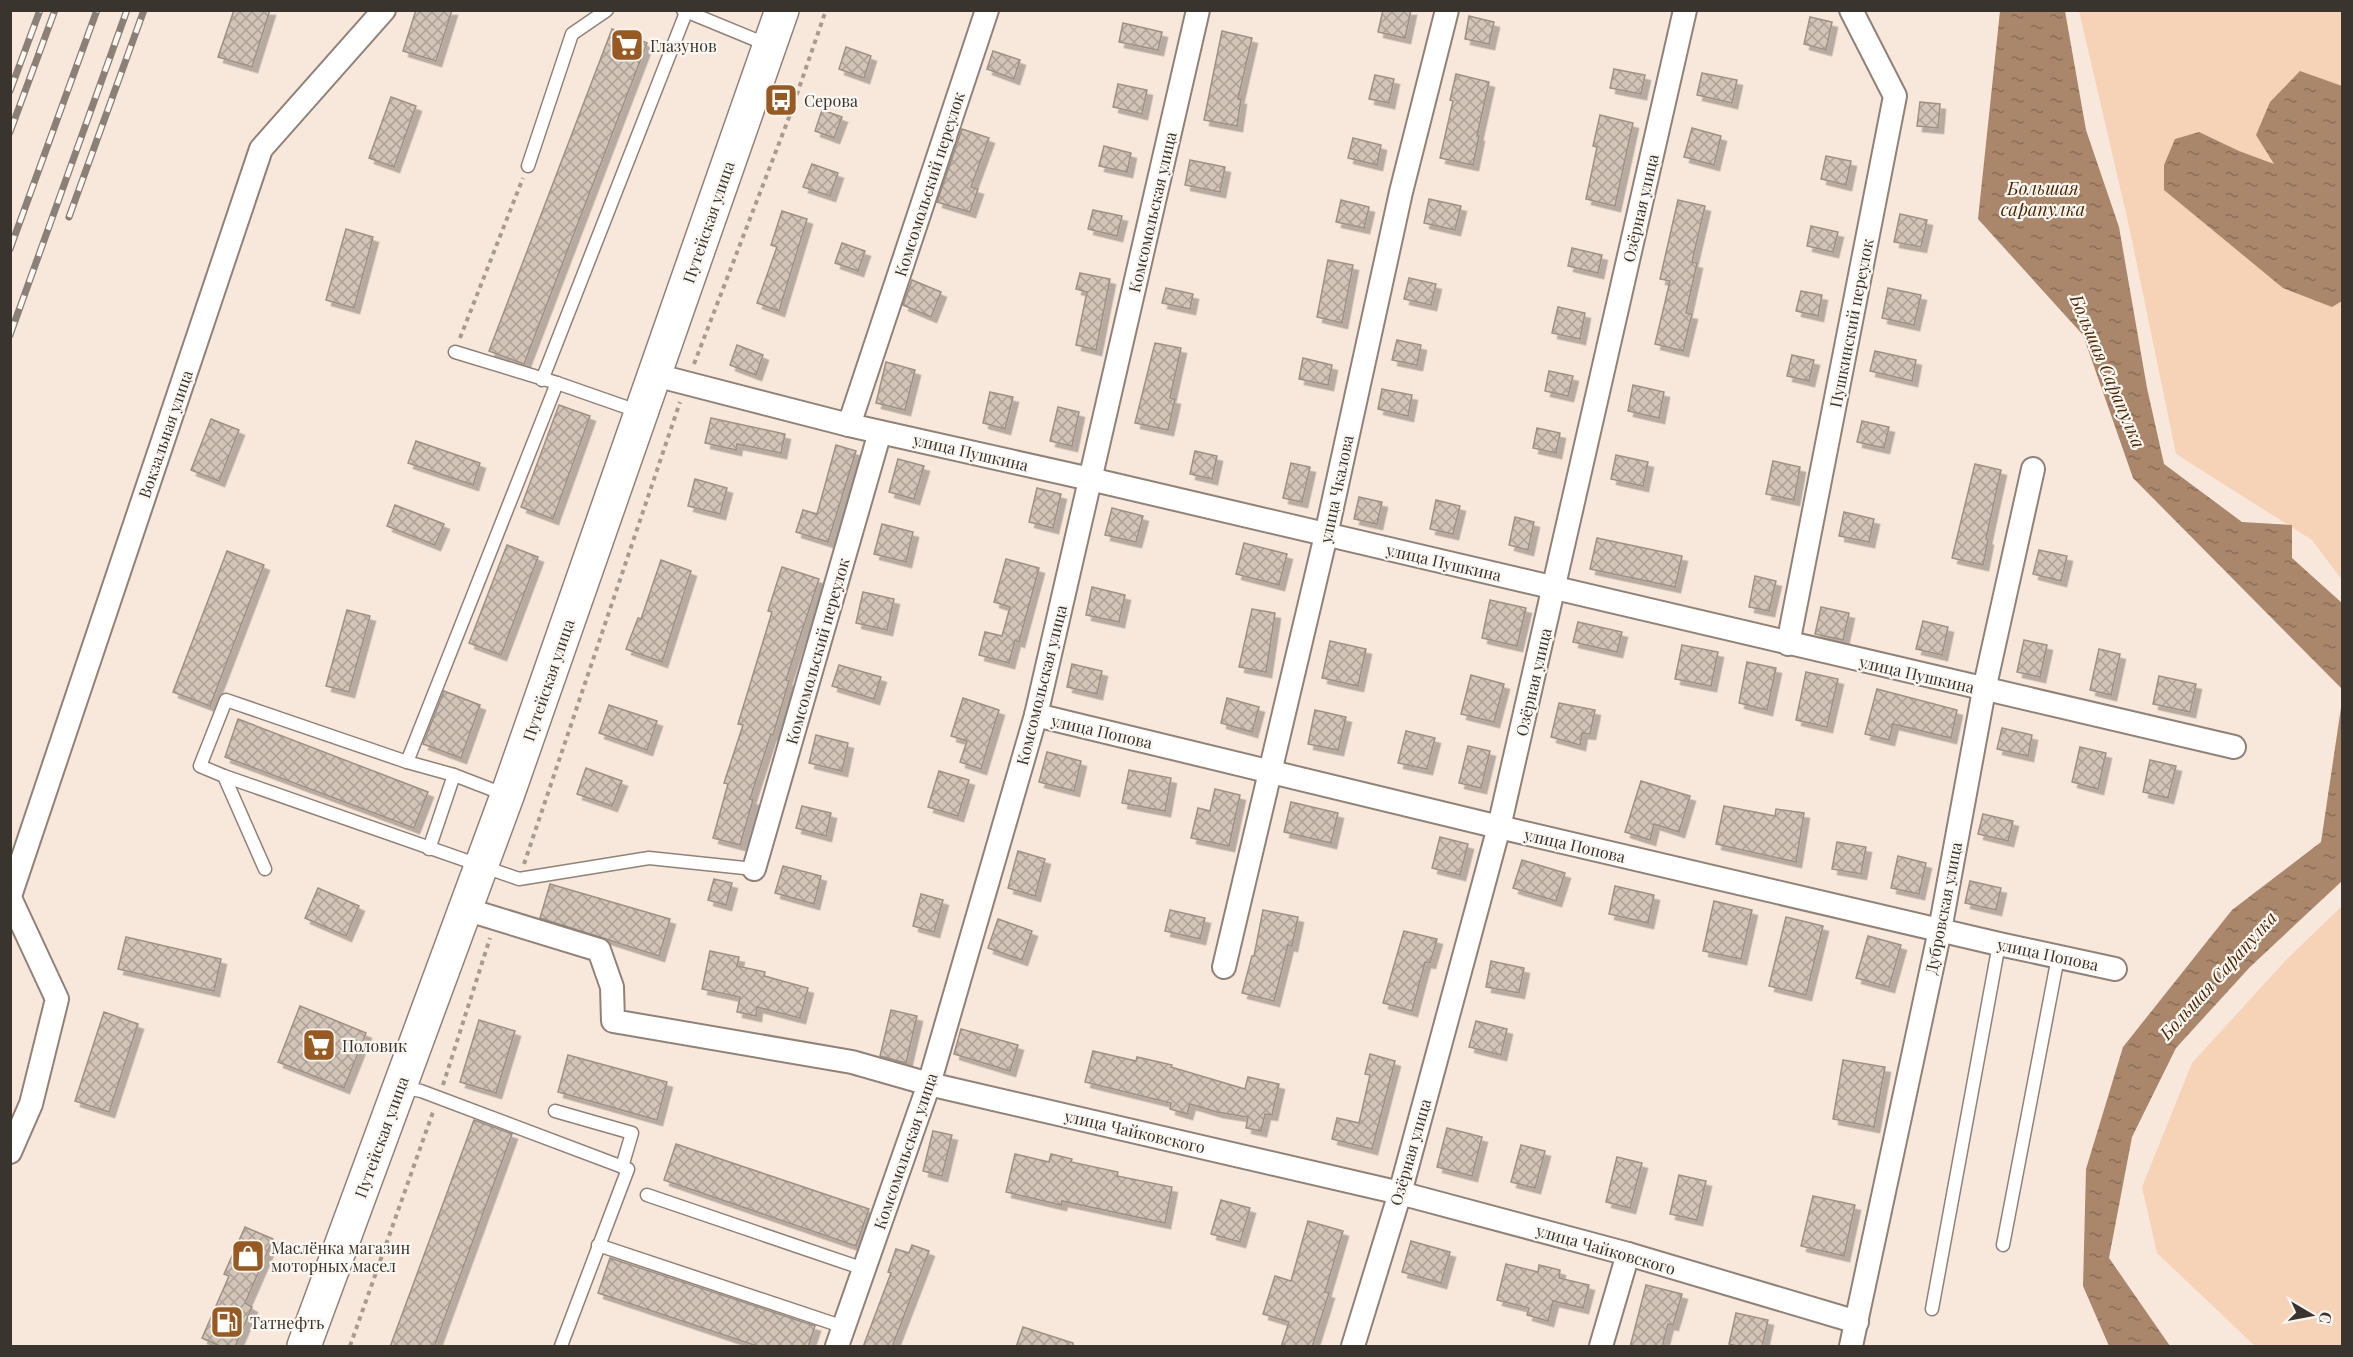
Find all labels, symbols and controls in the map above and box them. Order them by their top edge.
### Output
supermarket icon: Глазунов [609,27,645,63]
place label: Глазунов [650,35,717,56]
bus stop icon: Серова [763,82,799,118]
street label: Комсомольский переулок [889,89,969,279]
place label: Серова [804,90,858,111]
street label: Комсомольская улица [1123,130,1181,294]
street label: Озёрная улица [1617,152,1663,264]
street label: Путейская улица [677,158,739,286]
water label: Большая сарапулка [2001,176,2085,221]
street label: Пушкинский переулок [1824,237,1878,409]
water label: Большая Сарапулка [2064,290,2151,451]
street label: Вокзальная улица [133,367,197,501]
street label: улица Пушкина [910,428,1031,475]
street label: улица Чкалова [1314,433,1358,546]
street label: улица Пушкина [1383,538,1504,585]
street label: Комсомольский переулок [780,555,854,747]
street label: Комсомольская улица [1011,603,1071,767]
street label: Путейская улица [517,616,579,744]
street label: Озёрная улица [1510,626,1556,738]
street label: улица Пушкина [1856,650,1977,697]
street label: улица Попова [1048,709,1155,753]
street label: улица Попова [1521,823,1628,867]
street label: Дубровская улица [1920,840,1966,976]
water label: Большая Сарапулка [2153,906,2282,1045]
street label: улица Попова [1994,933,2101,975]
supermarket icon: Половик [301,1027,337,1063]
place label: Половик [342,1035,407,1056]
street label: Комсомольская улица [868,1070,942,1232]
street label: Путейская улица [349,1073,413,1201]
street label: Озёрная улица [1385,1096,1435,1208]
street label: улица Чайковского [1062,1104,1208,1157]
street label: улица Чайковского [1533,1219,1678,1279]
place label: Маслёнка магазин моторных масел [271,1237,410,1276]
shop icon: Маслёнка магазин моторных масел [230,1238,266,1274]
north arrow [2281,1285,2341,1345]
fuel station icon: Татнефть [209,1304,245,1340]
text: С [2315,1310,2338,1325]
place label: Татнефть [250,1312,324,1333]

